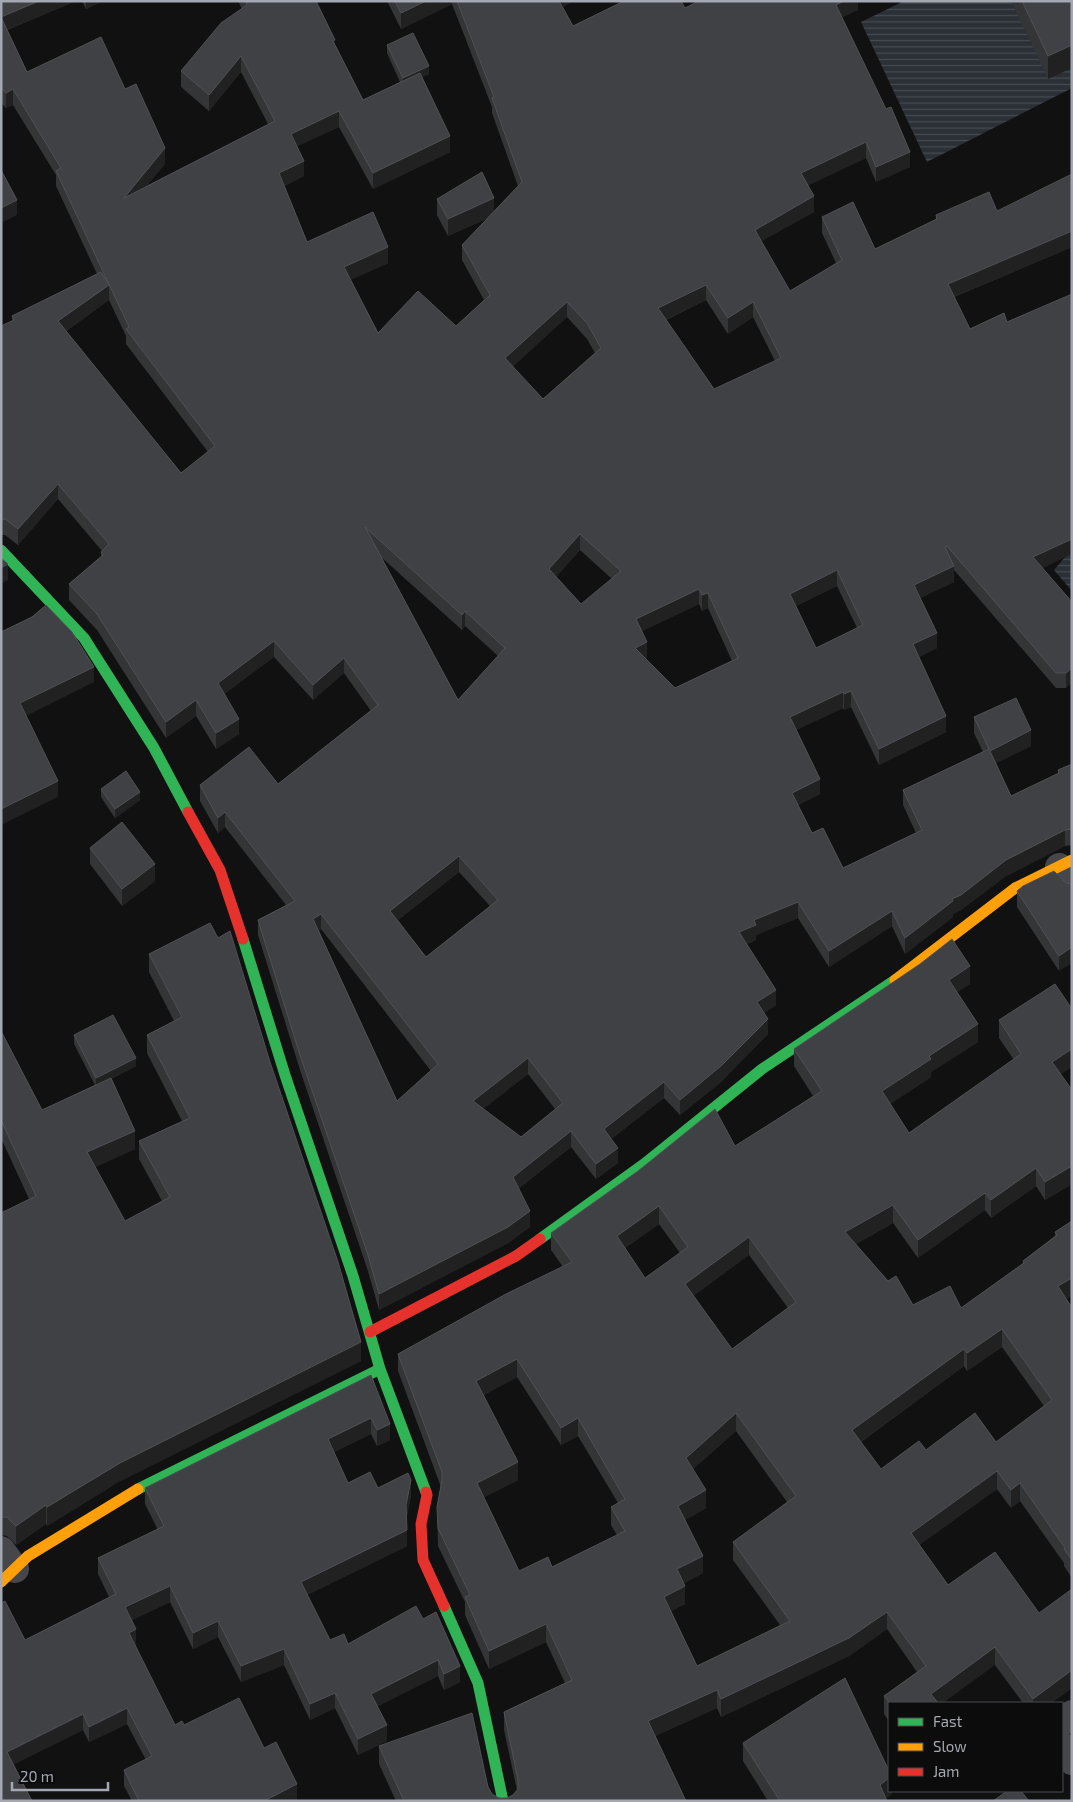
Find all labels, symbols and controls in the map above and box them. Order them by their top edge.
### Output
legend [888,1702,1063,1792]
text: Fast [933,1712,963,1730]
text: Slow [933,1737,967,1755]
scale bar [12,1760,109,1792]
text: Jam [933,1762,959,1780]
text: 20 m [20,1767,54,1785]

